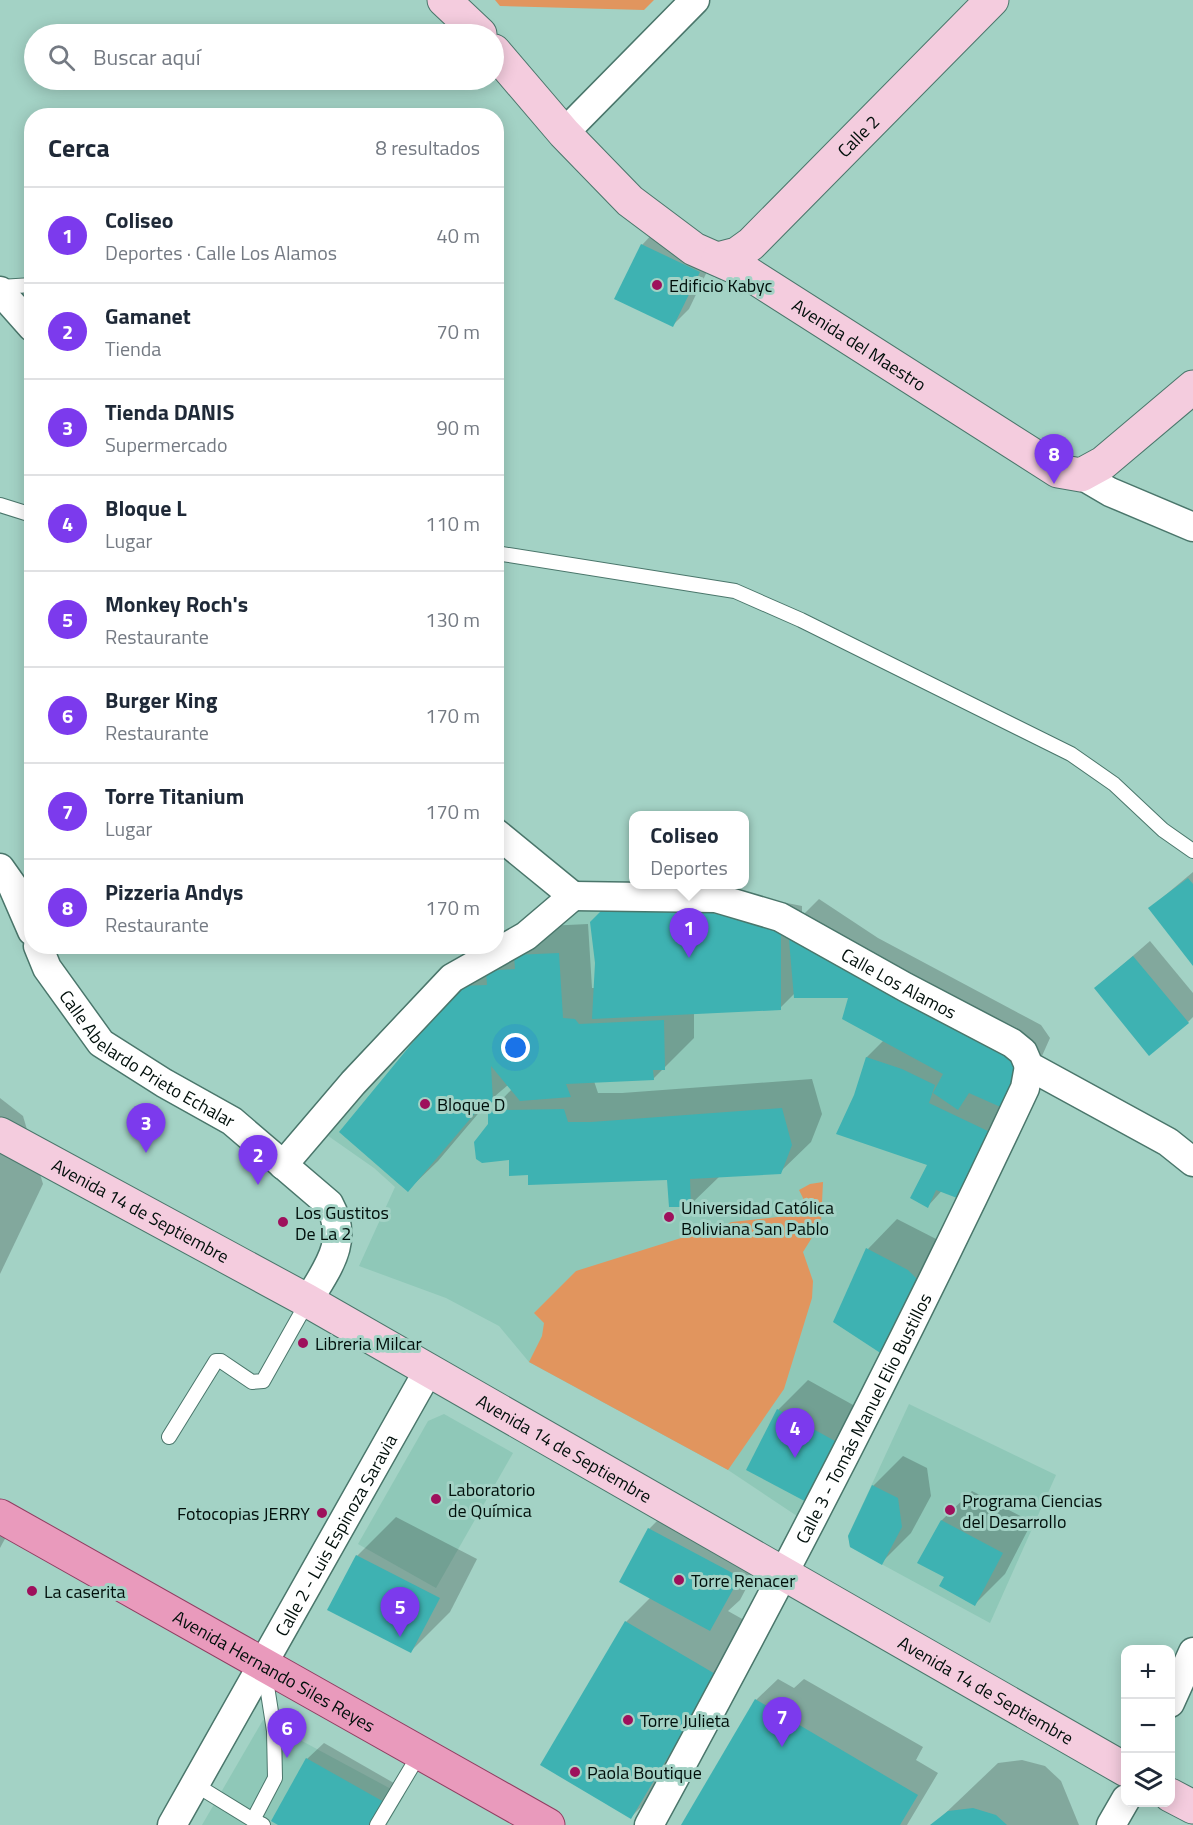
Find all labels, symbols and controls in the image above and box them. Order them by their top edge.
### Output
search box [24,24,504,90]
text: Buscar aquí [93,40,201,74]
icon: search [45,41,78,74]
street label: Calle 2 [831,108,885,163]
text: Cerca [48,128,110,167]
text: 8 resultados [376,132,480,163]
text: Coliseo [105,203,173,237]
text: 1 [62,220,73,251]
text: 40 m [436,220,480,251]
text: Deportes · Calle Los Alamos [105,237,337,268]
place label: Edificio Kabyc [669,272,773,299]
marker: Edificio Kabyc [650,278,664,292]
street label: Avenida del Maestro [787,291,932,397]
text: Gamanet [105,299,191,333]
text: 2 [62,316,73,347]
text: 70 m [436,316,480,347]
text: Tienda [105,333,161,364]
text: Tienda DANIS [105,395,234,429]
text: 3 [62,412,73,443]
text: 90 m [436,412,480,443]
text: Supermercado [105,429,227,460]
pin: 8 [1034,434,1074,484]
text: Bloque L [105,491,187,525]
text: 4 [62,508,73,539]
text: 110 m [425,508,480,539]
text: Lugar [105,525,152,556]
text: Monkey Roch's [105,587,248,621]
text: 5 [62,604,73,635]
text: 130 m [425,604,480,635]
text: Restaurante [105,621,209,652]
text: Burger King [105,683,217,717]
text: 6 [62,700,73,731]
text: 170 m [425,700,480,731]
text: Restaurante [105,717,209,748]
text: Torre Titanium [105,779,244,813]
text: 7 [62,796,73,827]
text: 170 m [425,796,480,827]
popup [629,811,749,889]
text: Lugar [105,813,152,844]
text: Coliseo [650,818,719,852]
text: Deportes [650,852,728,883]
text: Pizzeria Andys [105,875,244,909]
text: 8 [62,892,73,923]
text: 170 m [425,892,480,923]
pin: 1 [670,908,708,958]
text: Restaurante [105,909,209,940]
street label: Calle Los Alamos [837,941,962,1025]
street label: Calle Abelardo Prieto Echalar [53,984,240,1134]
your location [501,1033,530,1062]
place label: Bloque D [437,1091,505,1118]
marker: Bloque D [418,1097,432,1111]
pin: 3 [126,1104,166,1153]
pin: 2 [238,1136,278,1185]
street label: Avenida 14 de Septiembre [47,1151,234,1269]
place label: Universidad Católica Boliviana San Pablo [681,1194,834,1242]
place label: Los Gustitos De La 2 [295,1199,389,1247]
marker: Universidad Católica Boliviana San Pablo [662,1210,676,1224]
marker: Los Gustitos De La 2 [276,1215,290,1229]
street label: Calle 3 - Tomás Manuel Elio Bustillos [788,1288,938,1548]
place label: Libreria Milcar [315,1330,422,1357]
marker: Libreria Milcar [296,1336,310,1350]
street label: Avenida 14 de Septiembre [472,1387,657,1509]
pin: 4 [776,1408,814,1458]
street label: Calle 2 - Luis Espinoza Saravia [268,1429,403,1641]
place label: Laboratorio de Química [448,1476,535,1524]
place label: Programa Ciencias del Desarrollo [962,1487,1102,1535]
marker: Laboratorio de Química [429,1492,443,1506]
place label: Fotocopias JERRY [177,1500,310,1527]
marker: Programa Ciencias del Desarrollo [943,1503,957,1517]
marker: Fotocopias JERRY [315,1506,329,1520]
place label: Torre Renacer [691,1567,795,1594]
marker: Torre Renacer [672,1573,686,1587]
place label: La caserita [44,1578,125,1605]
marker: La caserita [25,1584,39,1598]
pin: 5 [380,1588,420,1637]
street label: Avenida Hernando Siles Reyes [168,1603,380,1739]
street label: Avenida 14 de Septiembre [893,1629,1079,1751]
map controls [1121,1645,1175,1807]
button: + [1121,1645,1175,1699]
pin: 7 [762,1698,802,1747]
button: − [1121,1699,1175,1753]
place label: Torre Julieta [640,1707,730,1734]
pin: 6 [268,1708,306,1758]
marker: Torre Julieta [621,1713,635,1727]
button: layers [1121,1753,1175,1807]
place label: Paola Boutique [587,1759,702,1786]
marker: Paola Boutique [568,1765,582,1779]

